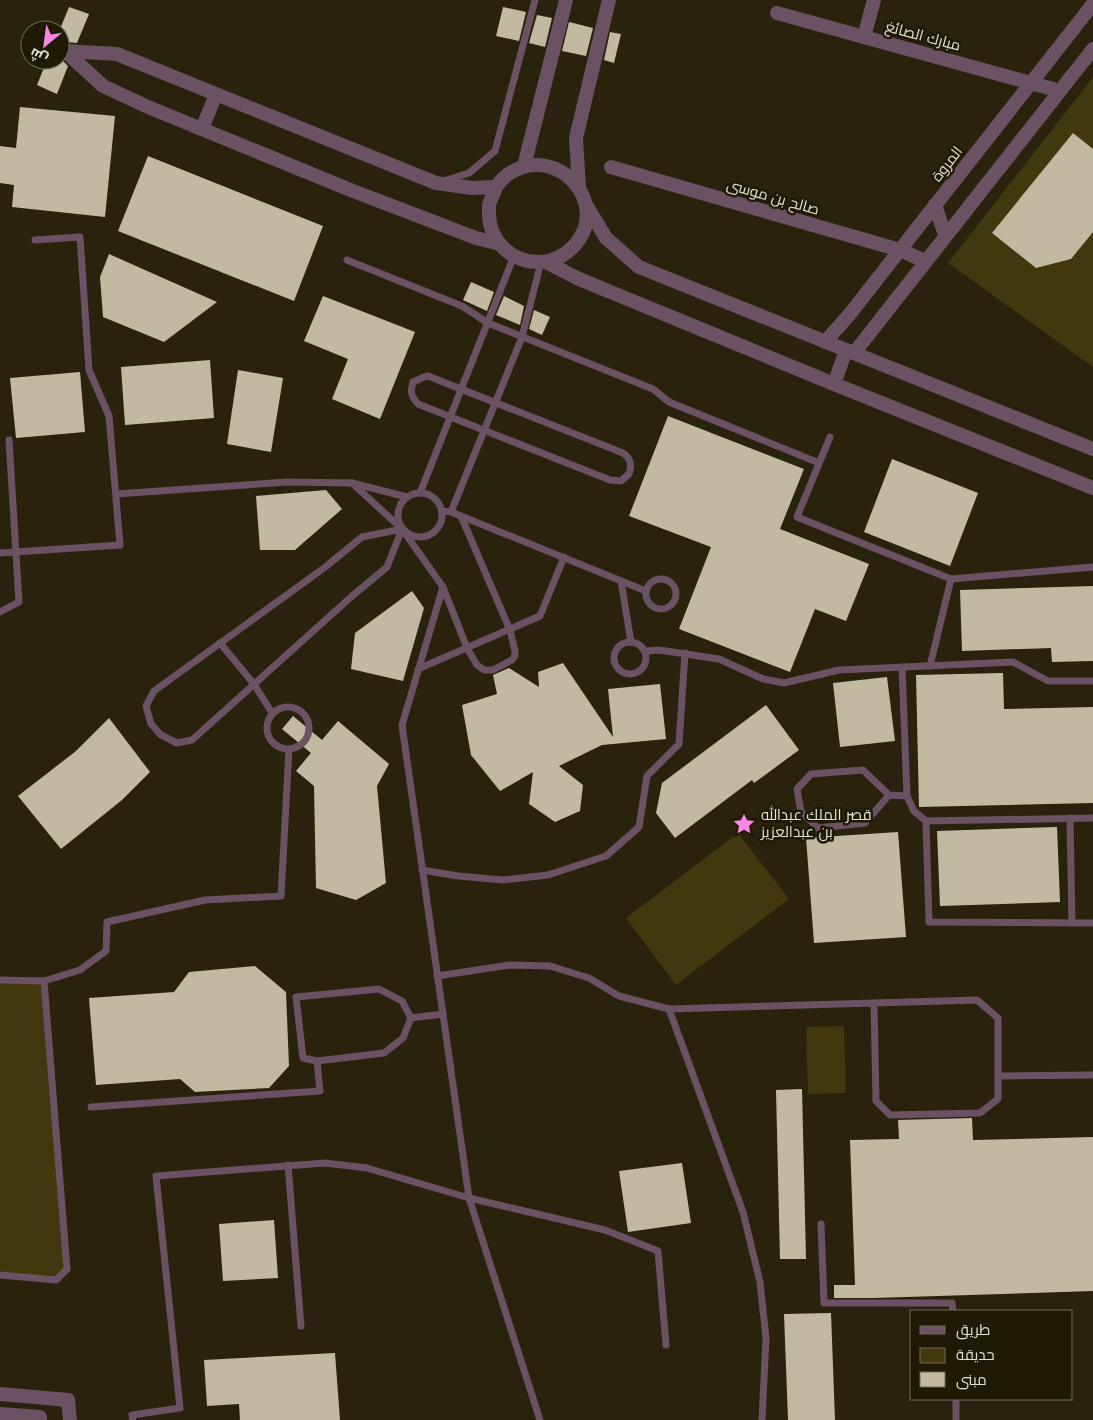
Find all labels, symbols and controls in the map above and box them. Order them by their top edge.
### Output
street label: مبارك الصائغ [883,17,963,57]
north arrow [20,20,70,70]
text: ش [27,44,51,68]
street label: المروة [928,143,966,185]
street label: صالح بن موسى [724,175,821,221]
place label: قصر الملك عبدالله بن عبدالعزيز [760,805,872,842]
place icon: قصر الملك عبدالله بن عبدالعزيز [731,811,757,837]
legend [910,1310,1073,1400]
text: طريق [956,1321,990,1340]
text: حديقة [956,1346,995,1363]
text: مبنى [956,1371,987,1390]

